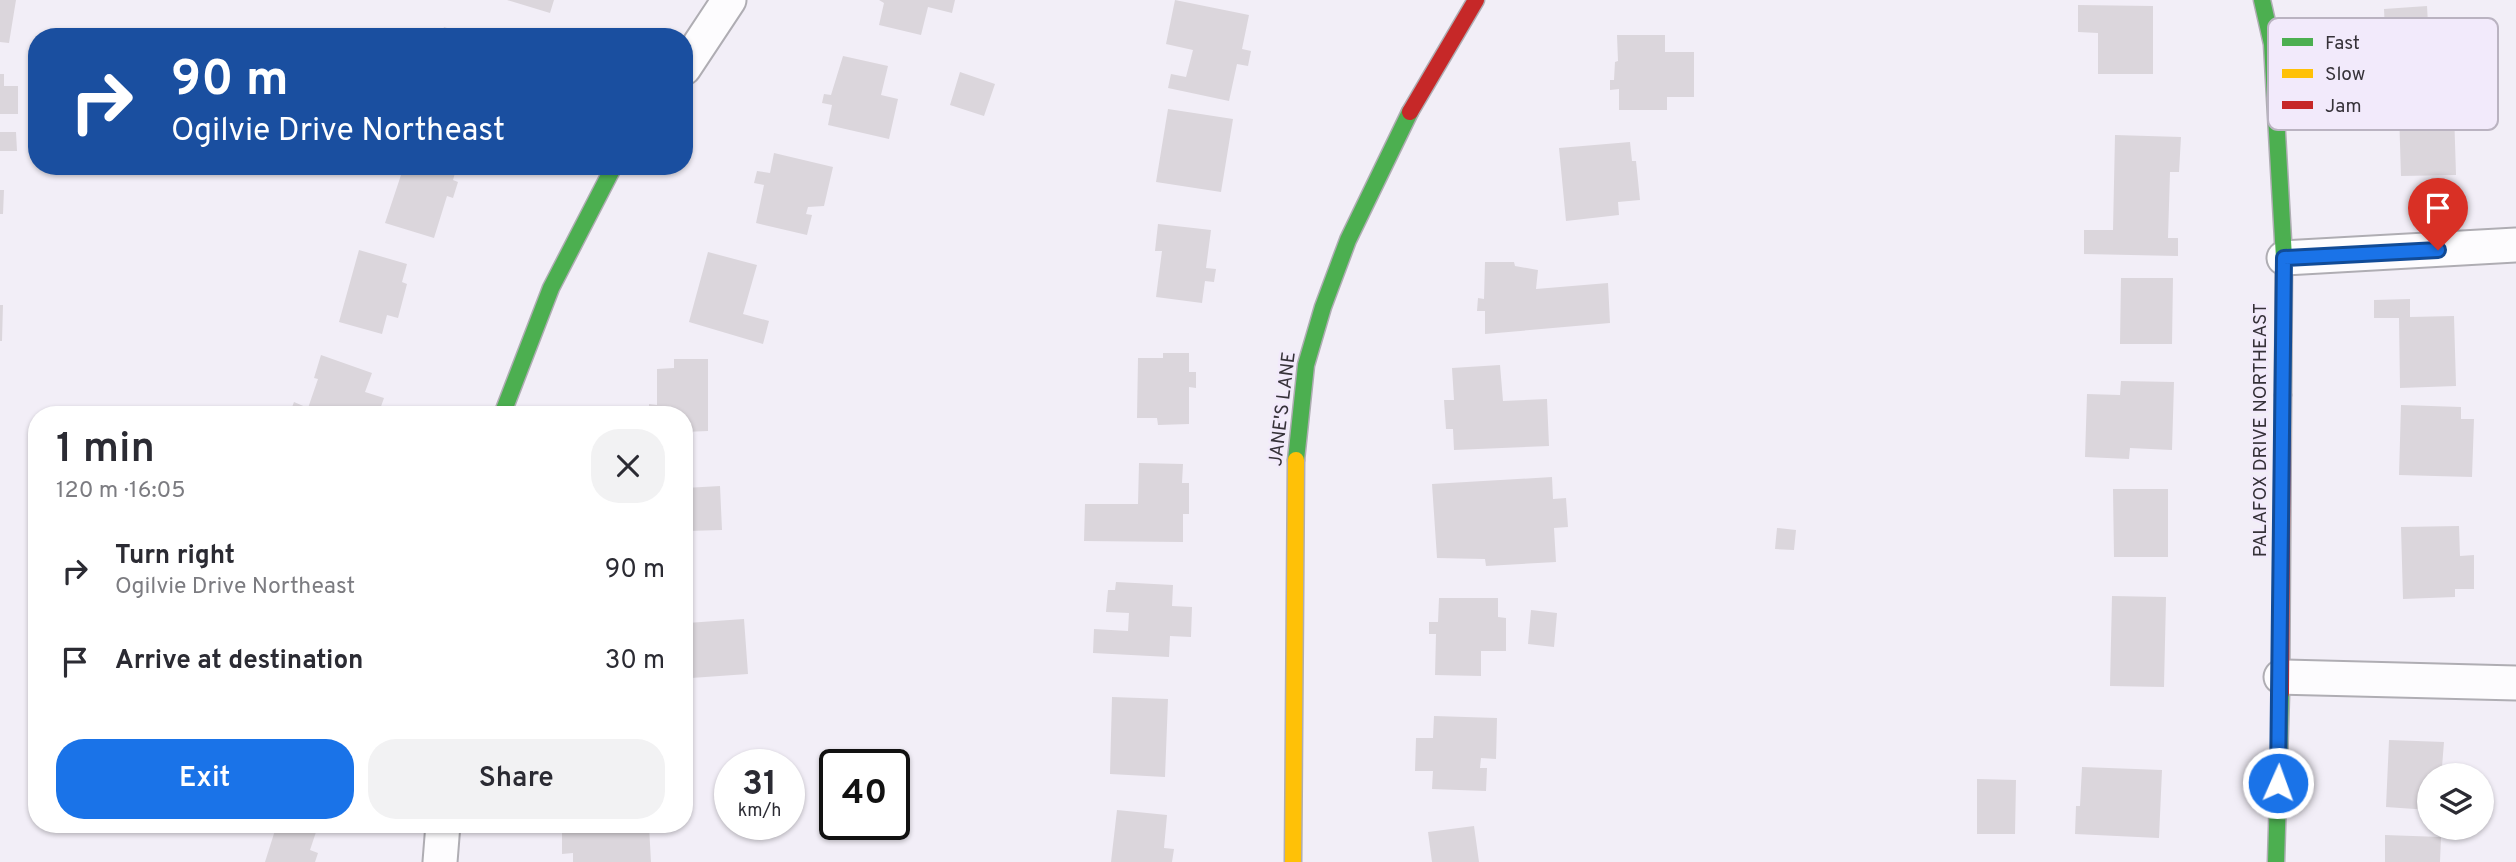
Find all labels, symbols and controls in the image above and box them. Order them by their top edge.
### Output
legend [2268,18,2498,130]
text: Fast [2325,32,2360,56]
text: 90 m [171,51,289,113]
icon: right [56,56,147,147]
text: Slow [2325,63,2365,87]
text: Jam [2325,95,2362,119]
text: Ogilvie Drive Northeast [171,112,505,152]
pin [2408,178,2468,250]
icon: arrive [2419,189,2457,227]
street label: PALAFOX DRIVE NORTHEAST [2249,303,2273,557]
street label: JANE'S LANE [1264,350,1302,468]
text: 1 min [56,424,155,477]
button: close [591,429,665,503]
text: 120 m · 16:05 [56,477,186,506]
text: Turn right [115,540,235,573]
icon: right [56,552,94,590]
text: 90 m [605,554,665,587]
text: Ogilvie Drive Northeast [115,573,355,602]
icon: arrive [56,643,94,681]
text: Arrive at destination [115,645,363,678]
text: 30 m [605,645,665,678]
button: Exit [56,739,354,819]
button: Share [368,739,665,819]
position arrow [2241,746,2315,820]
speed limit sign: 40 [819,749,910,840]
text: 31 [742,763,777,807]
map controls [2417,763,2494,840]
button: layers [2417,763,2494,840]
text: km/h [738,800,781,823]

